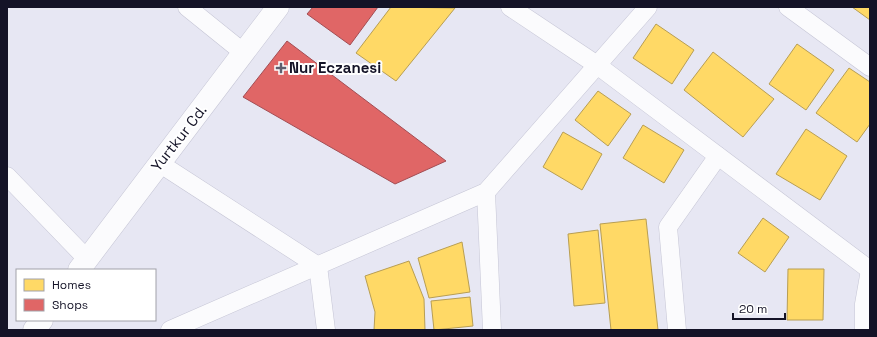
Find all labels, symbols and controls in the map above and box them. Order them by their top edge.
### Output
place label: Nur Eczanesi [289,58,381,77]
marker: Nur Eczanesi [276,63,286,73]
street label: Yurtkur Cd. [147,100,211,175]
legend [16,269,156,321]
text: Homes [52,277,91,293]
scale bar [733,295,785,321]
text: Shops [52,297,88,313]
text: 20 m [739,301,767,317]

